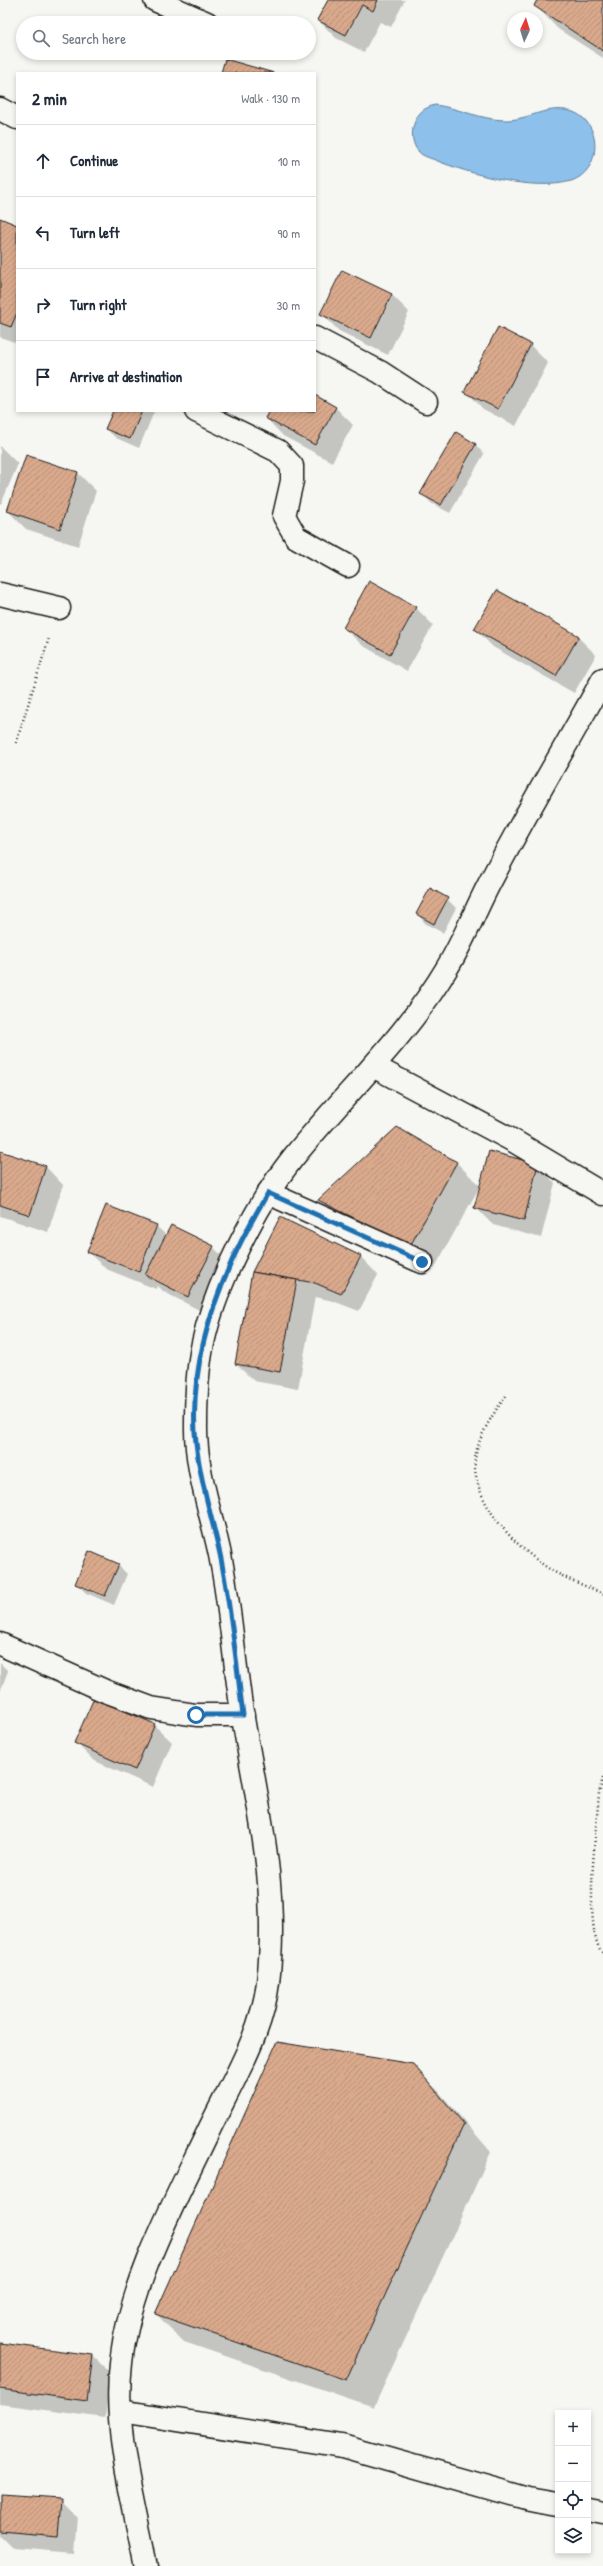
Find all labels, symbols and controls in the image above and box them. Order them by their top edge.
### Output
north arrow [507,12,543,48]
search box [16,16,316,60]
icon: search [30,27,52,49]
text: Search here [62,28,126,49]
text: 2 min [32,87,67,110]
text: Walk · 130 m [241,89,300,107]
icon: ahead [32,150,54,172]
text: Continue [70,150,118,171]
text: 10 m [278,152,300,170]
icon: left [32,222,54,244]
text: Turn left [70,222,120,243]
text: 90 m [278,224,300,242]
icon: right [32,294,54,316]
text: Turn right [70,294,126,315]
text: 30 m [277,296,300,314]
icon: arrive [32,366,54,388]
text: Arrive at destination [70,366,182,387]
route end [413,1253,431,1271]
route start [187,1706,205,1724]
map controls [555,2410,591,2554]
button: + [555,2410,591,2446]
button: − [555,2446,591,2482]
button: locate [555,2482,591,2518]
button: layers [555,2518,591,2554]

